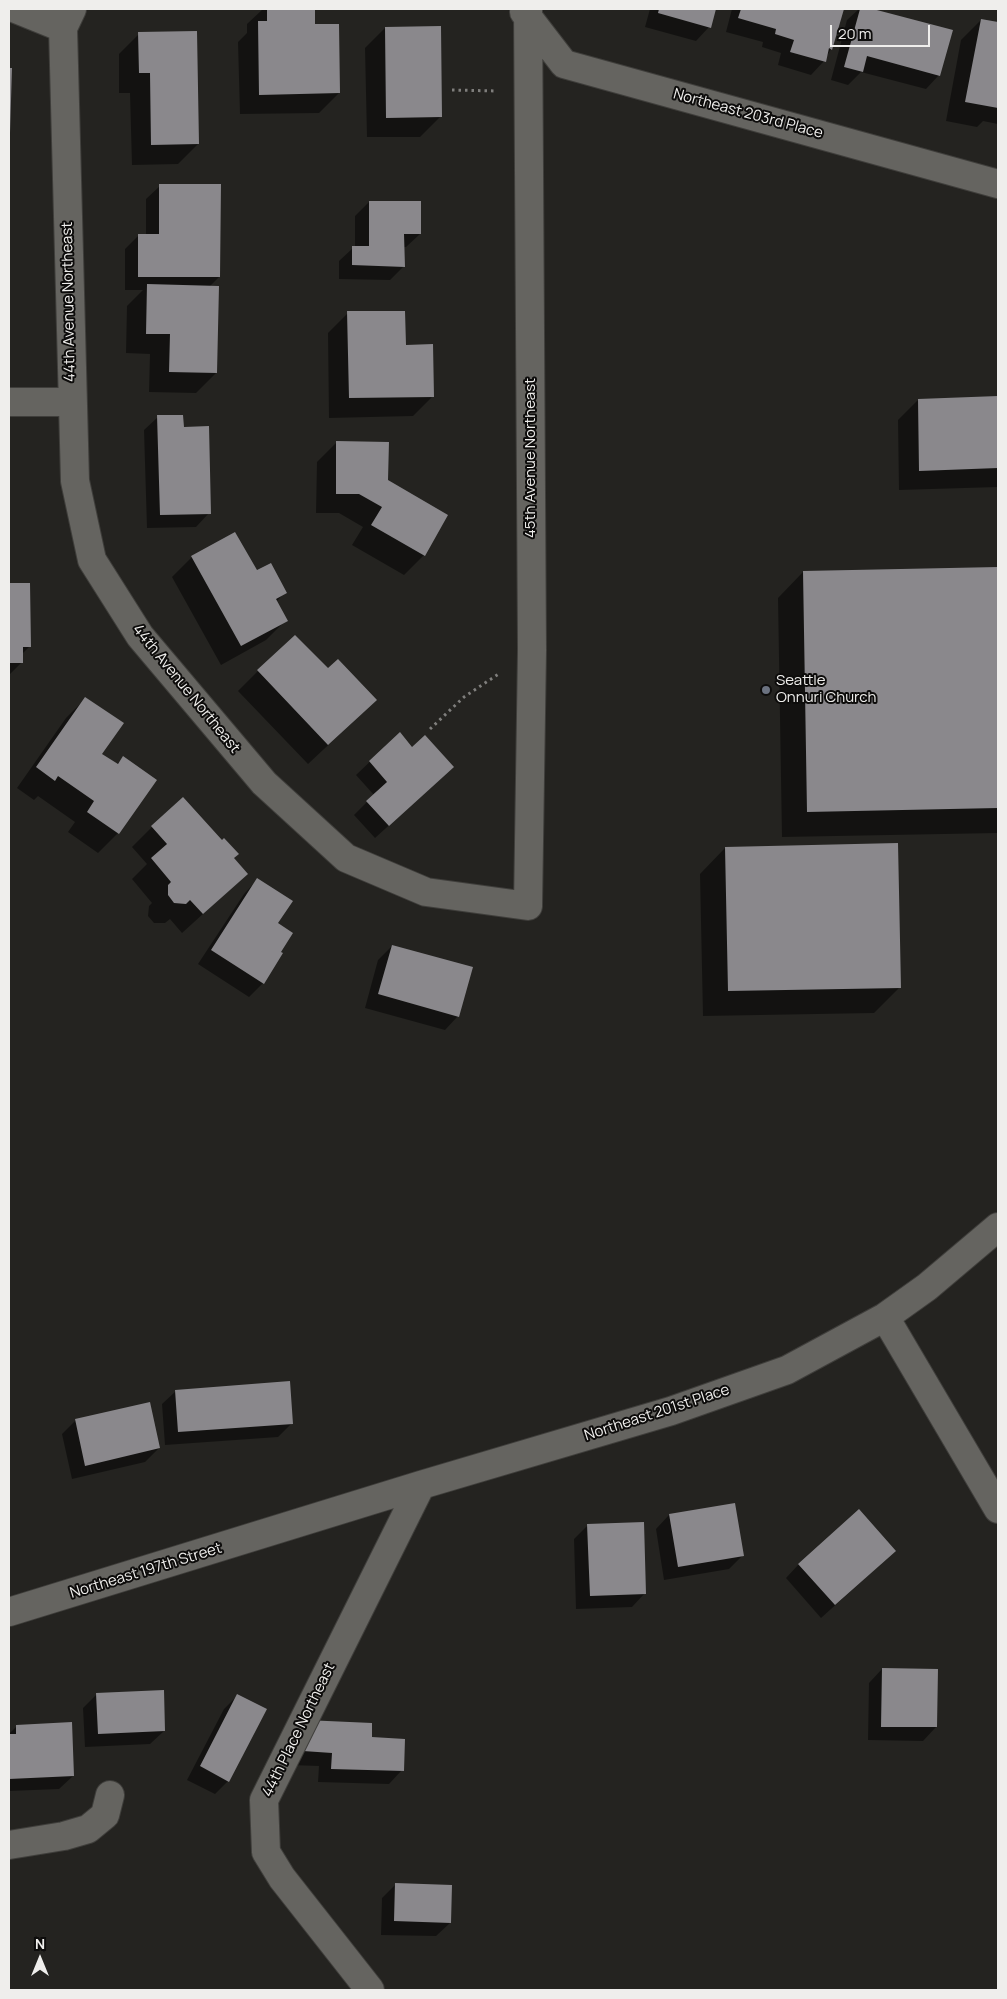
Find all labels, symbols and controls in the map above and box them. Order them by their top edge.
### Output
scale bar [832,15,932,47]
text: 20 m [838,23,871,44]
street label: Northeast 203rd Place [671,85,825,143]
street label: 44th Avenue Northeast [59,222,79,382]
street label: 45th Avenue Northeast [522,378,540,538]
street label: 44th Avenue Northeast [129,621,243,757]
place label: Seattle Onnuri Church [776,672,877,707]
marker: Seattle Onnuri Church [760,684,772,696]
street label: Northeast 201st Place [582,1381,732,1445]
street label: Northeast 197th Street [68,1539,224,1603]
street label: 44th Place Northeast [259,1660,339,1800]
north arrow [15,1934,65,1984]
text: N [35,1934,45,1953]

